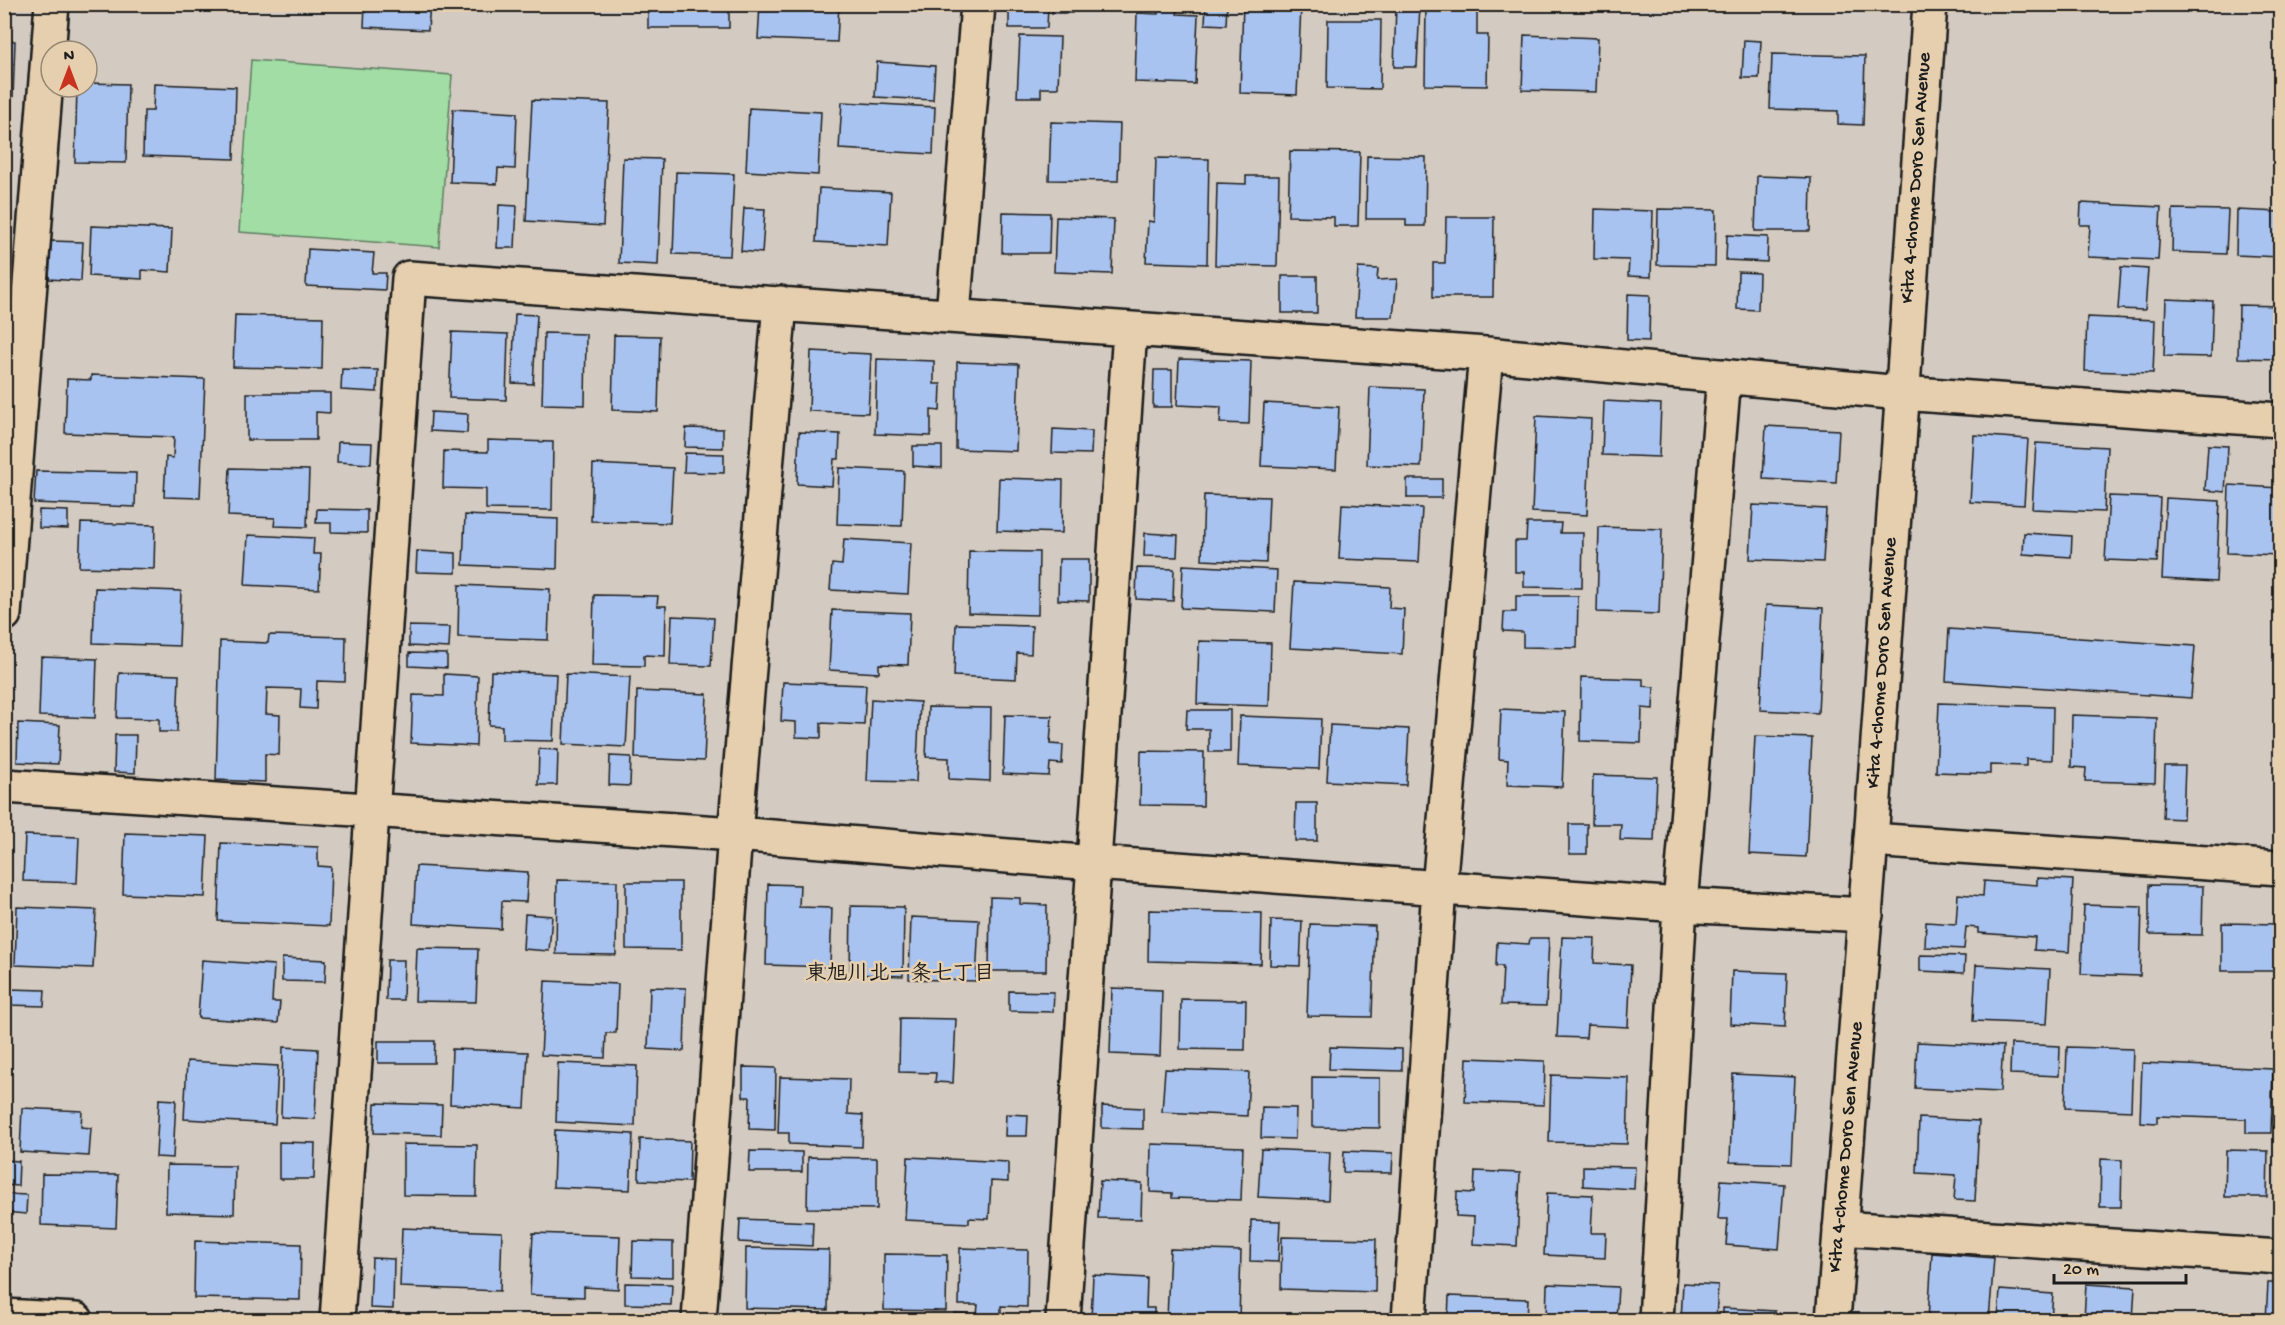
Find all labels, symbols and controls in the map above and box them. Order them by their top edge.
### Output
north arrow [39,39,99,99]
text: N [64,48,75,67]
street label: Kita 4-chome Doro Sen Avenue [1897,51,1937,304]
street label: Kita 4-chome Doro Sen Avenue [1863,536,1903,789]
district label: 東旭川北一条七丁目 [806,961,995,988]
street label: Kita 4-chome Doro Sen Avenue [1825,1020,1869,1273]
scale bar [2054,1247,2186,1285]
text: 20 m [2063,1260,2099,1281]

